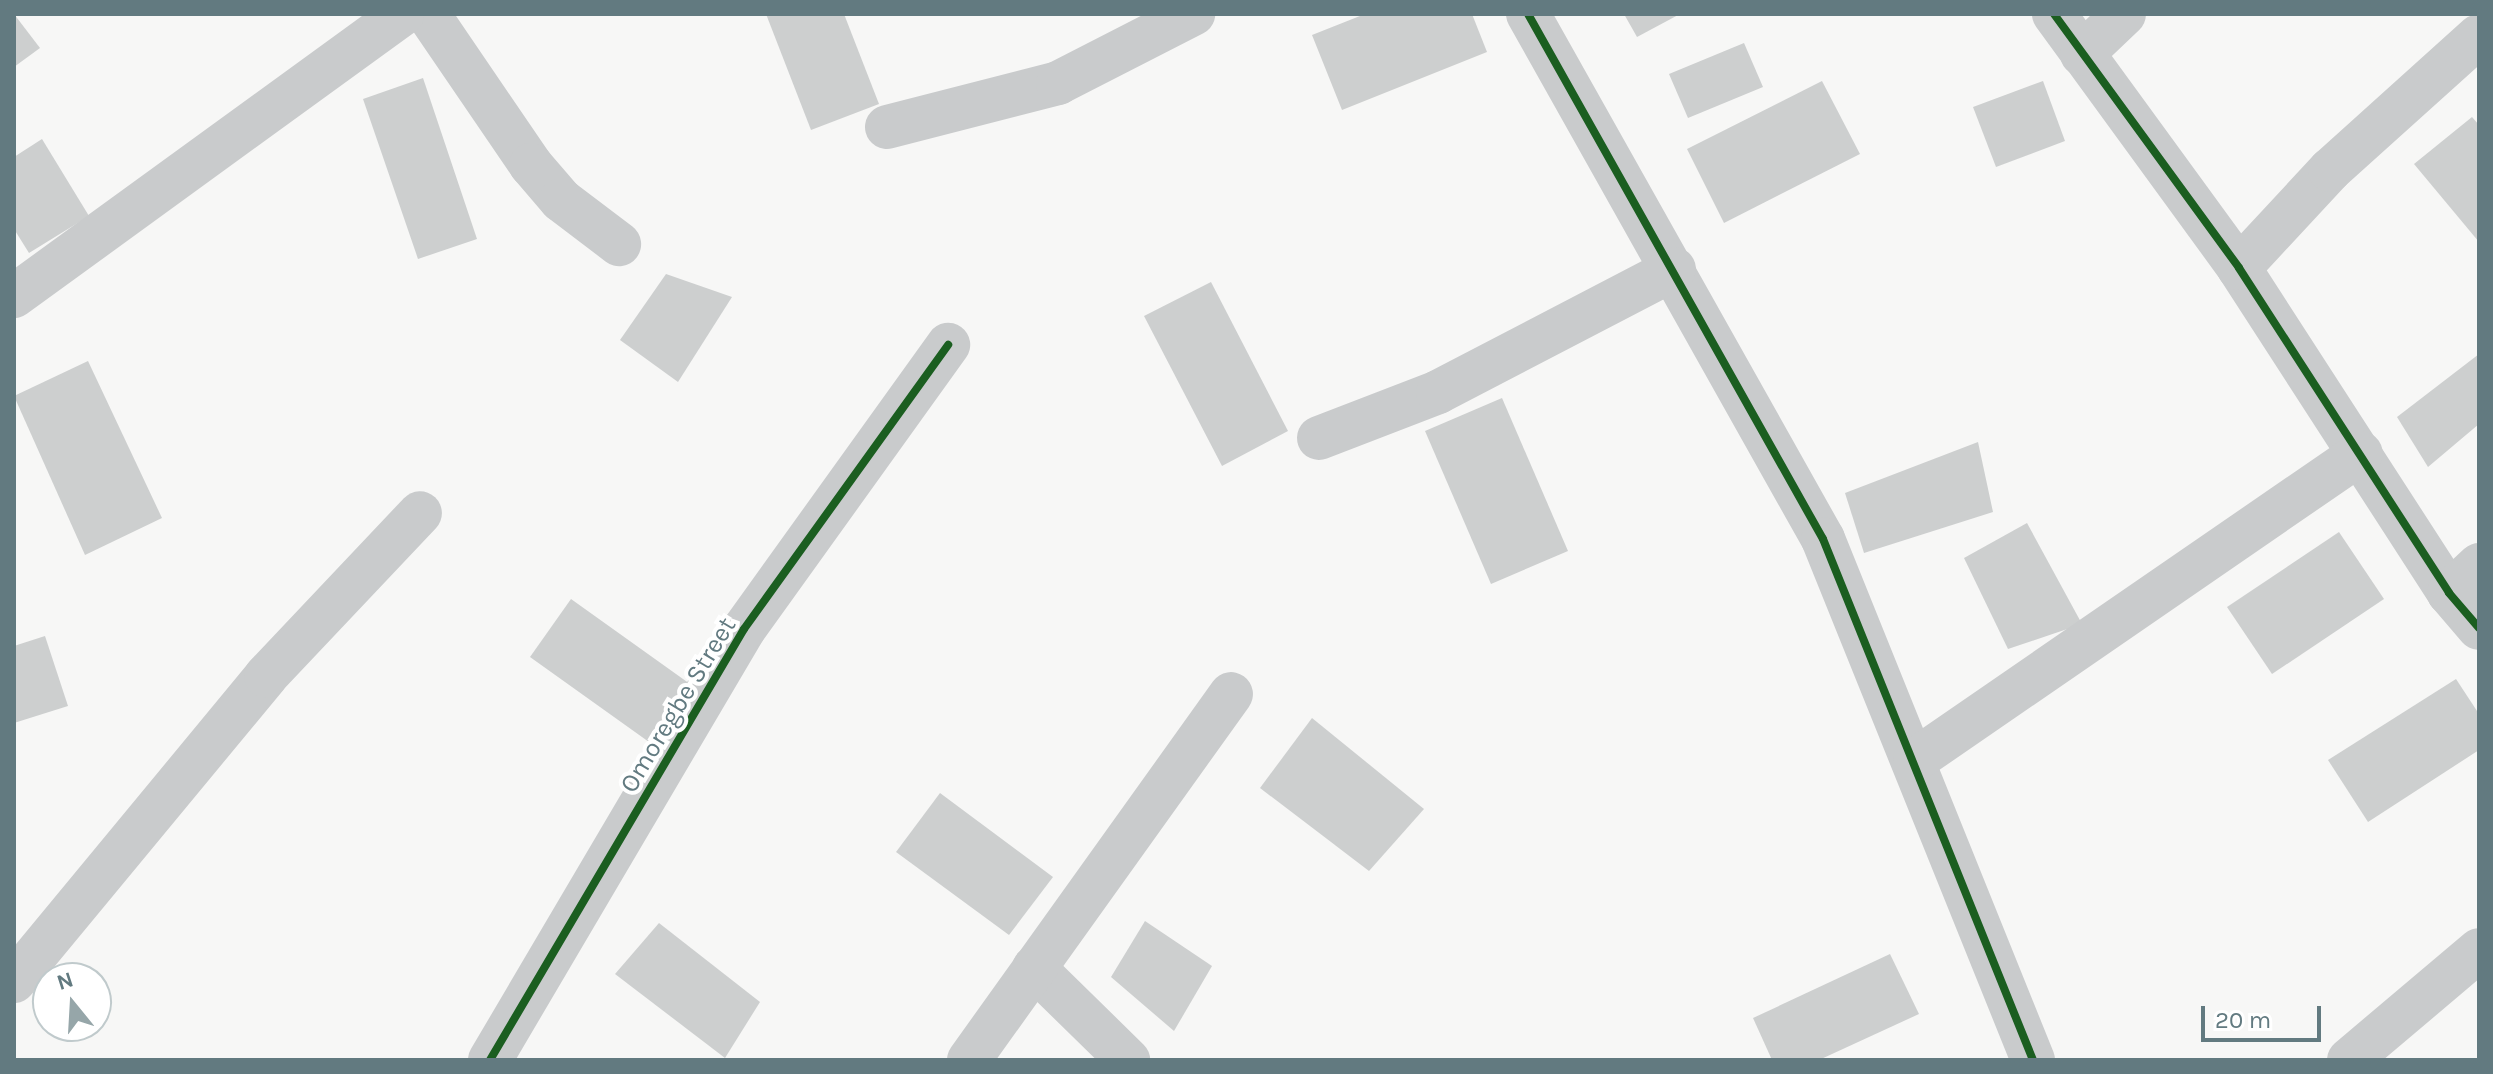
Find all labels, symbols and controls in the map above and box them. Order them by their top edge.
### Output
street label: Omoregbe Street [613,612,743,798]
north arrow [32,962,112,1042]
text: N [54,966,77,996]
scale bar [2205,990,2325,1040]
text: 20 m [2215,1006,2271,1034]

